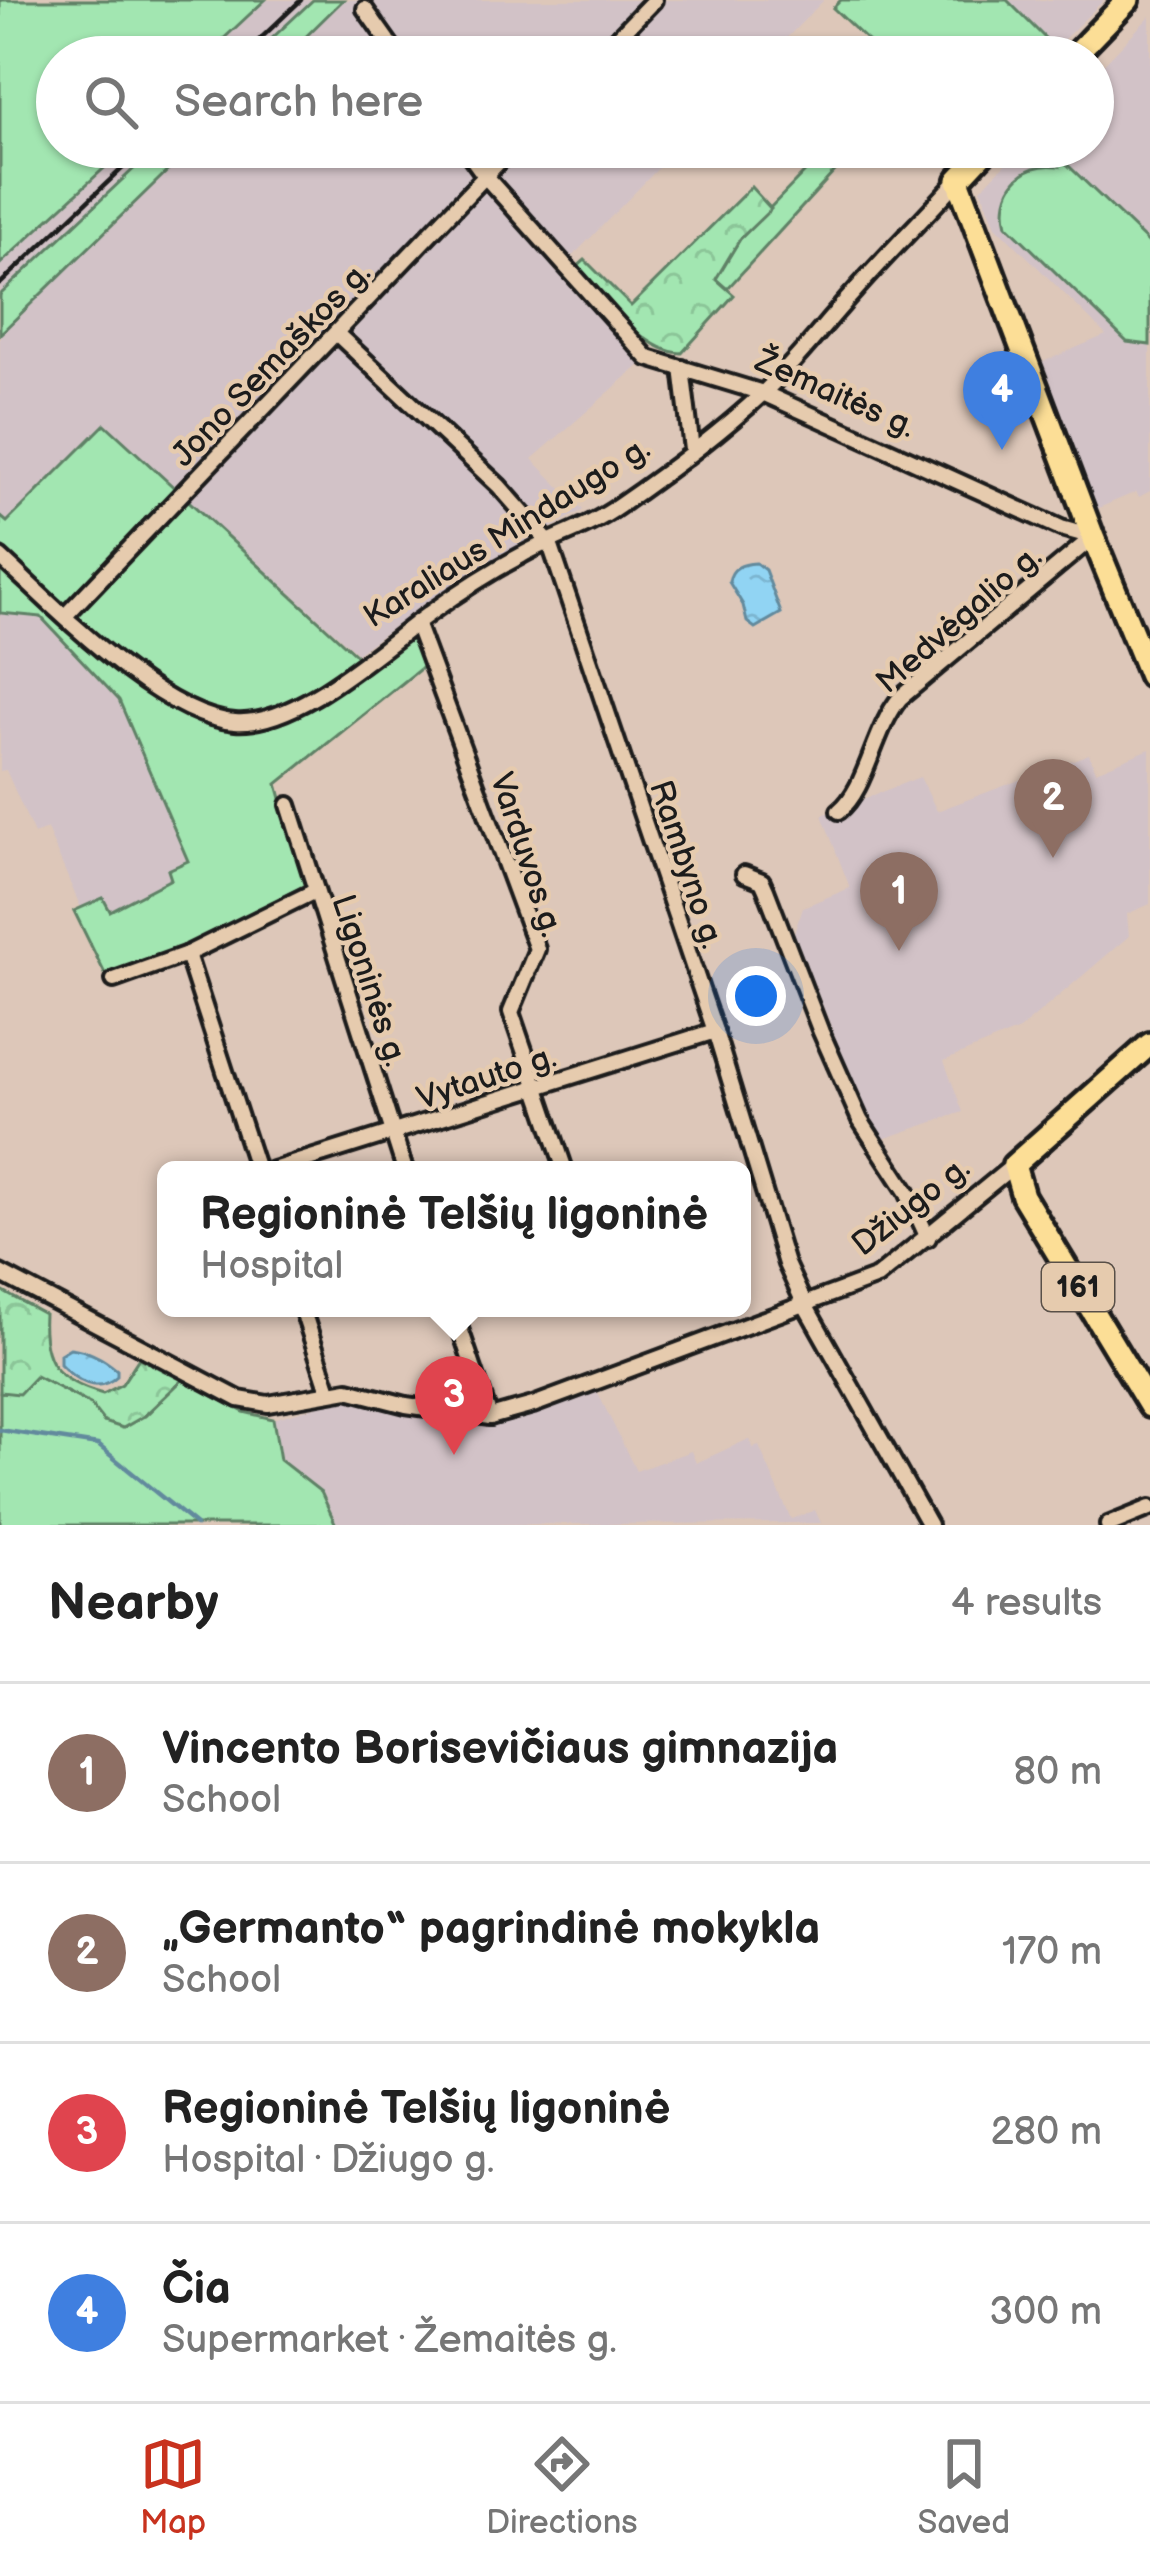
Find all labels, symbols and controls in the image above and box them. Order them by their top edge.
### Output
search box [36,36,1114,168]
icon: search [78,69,144,135]
text: Search here [174,75,423,130]
street label: Jono Semaškos g. [163,253,380,475]
street label: Žemaitės g. [748,339,922,447]
pin: 4 [963,351,1041,450]
street label: Karaliaus Mindaugo g. [357,428,658,637]
street label: Medvėgalio g. [868,537,1050,702]
pin: 2 [1014,759,1092,858]
street label: Varduvos g. [481,768,571,942]
street label: Rambyno g. [640,775,732,954]
pin: 1 [860,852,938,951]
street label: Ligoninės g. [323,890,416,1071]
your location [726,966,786,1026]
street label: Vytauto g. [412,1037,561,1119]
street label: Džiugo g. [844,1148,978,1265]
popup [157,1161,751,1317]
text: Regioninė Telšių ligoninė [200,1188,708,1243]
text: Hospital [200,1243,343,1290]
road number: 161 [1042,1263,1114,1311]
pin: 3 [415,1356,493,1455]
text: Nearby [48,1573,219,1634]
text: 4 results [951,1580,1102,1627]
text: Vincento Borisevičiaus gimnazija [162,1722,838,1777]
text: 1 [79,1749,95,1796]
text: 80 m [1014,1749,1102,1796]
text: School [162,1777,281,1824]
text: „Germanto“ pagrindinė mokykla [162,1902,820,1957]
text: 2 [75,1929,99,1976]
text: 170 m [1002,1929,1102,1976]
text: School [162,1957,281,2004]
text: Regioninė Telšių ligoninė [162,2082,670,2137]
text: 3 [76,2109,98,2156]
text: 280 m [991,2109,1102,2156]
text: Hospital · Džiugo g. [162,2137,494,2184]
text: Čia [162,2262,231,2317]
text: 4 [76,2289,98,2336]
text: 300 m [989,2289,1102,2336]
text: Supermarket · Žemaitės g. [162,2317,617,2364]
tab: Map [140,2431,206,2543]
tab: Directions [486,2431,638,2543]
tab: Saved [917,2431,1010,2543]

